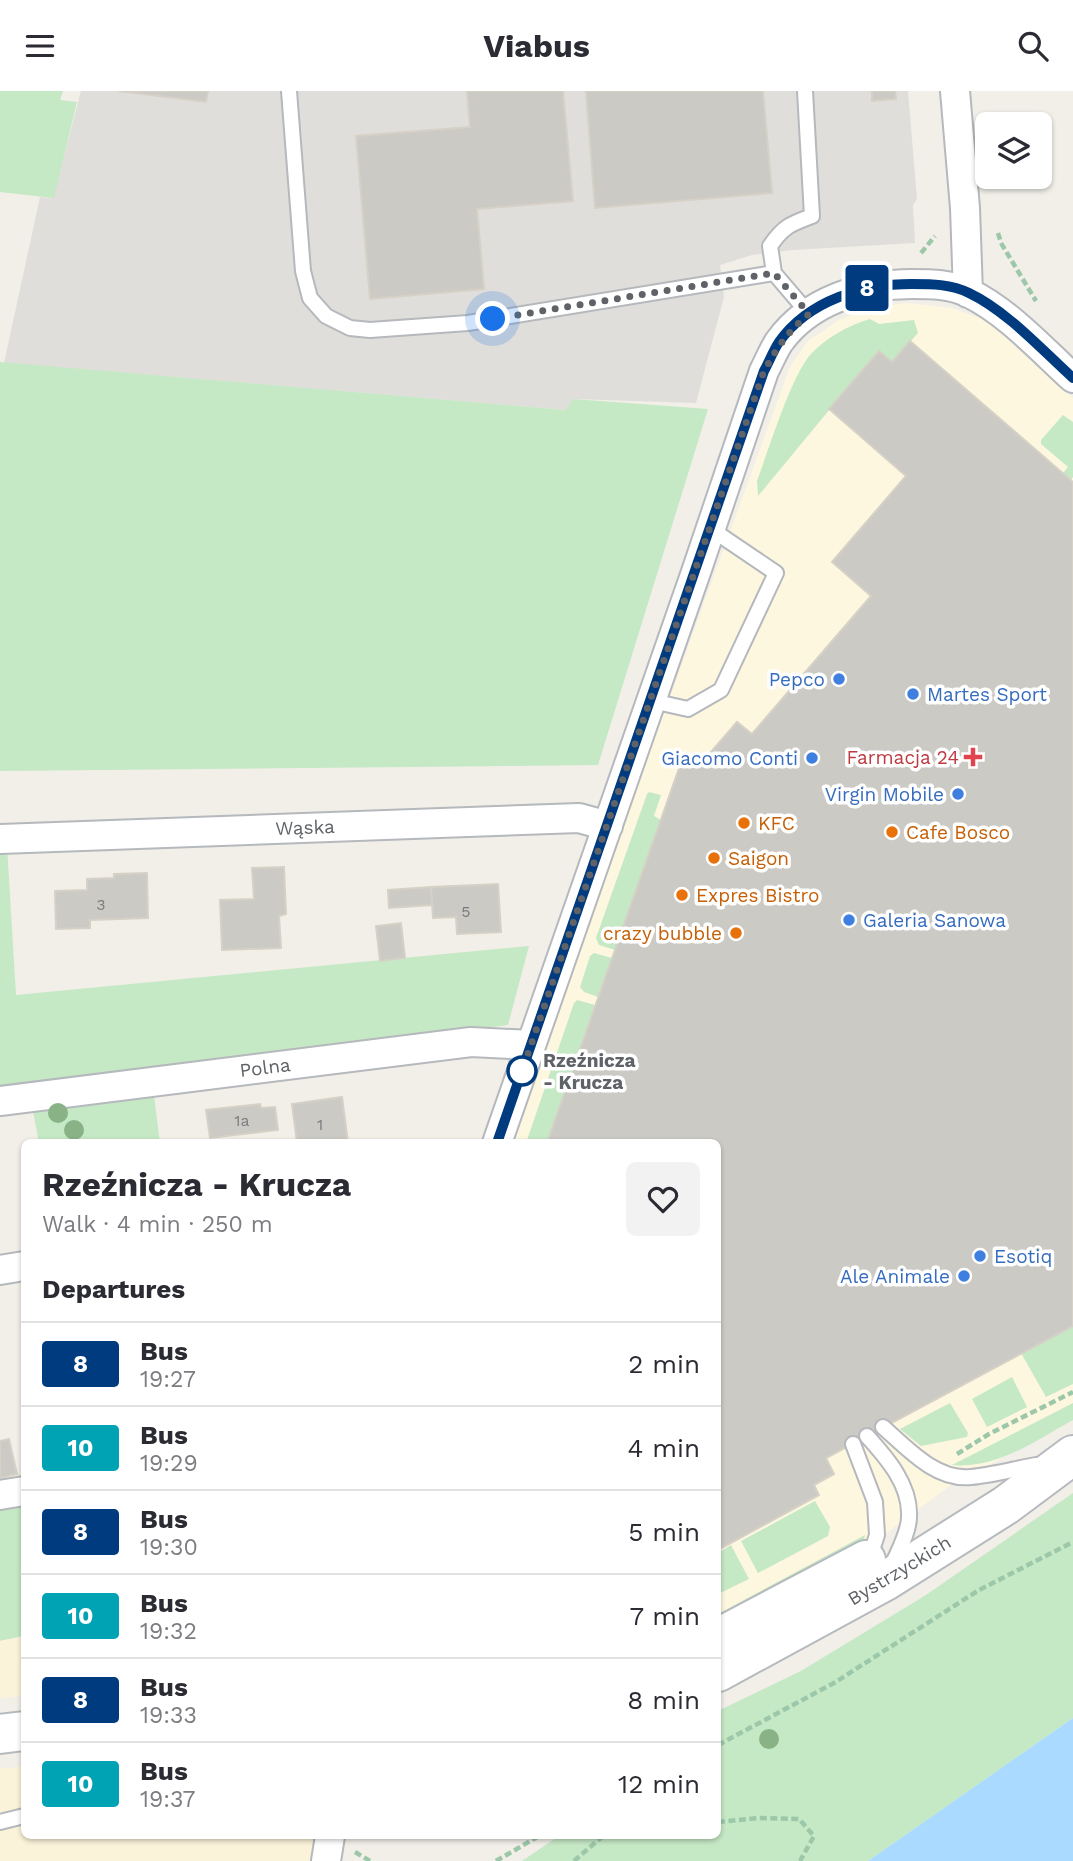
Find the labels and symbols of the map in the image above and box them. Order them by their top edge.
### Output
line badge: 8 [844,265,890,311]
your location [475,301,510,336]
place label: Pepco [769,668,825,691]
marker: Pepco [831,671,847,687]
place label: Martes Sport [927,683,1047,706]
marker: Martes Sport [905,686,921,702]
place label: Farmacja 24 [846,746,959,769]
place label: Giacomo Conti [661,747,798,770]
marker: Farmacja 24 [965,749,981,765]
marker: Giacomo Conti [804,750,820,766]
place label: Virgin Mobile [825,783,944,806]
marker: Virgin Mobile [950,786,966,802]
place label: KFC [758,812,795,835]
street label: Wąska [275,815,335,840]
marker: KFC [736,815,752,831]
place label: Cafe Bosco [906,821,1010,844]
marker: Cafe Bosco [884,824,900,840]
place label: Saigon [728,847,789,870]
marker: Saigon [706,850,722,866]
place label: Expres Bistro [696,884,819,907]
marker: Expres Bistro [674,887,690,903]
house number: 3 [96,895,106,914]
house number: 5 [461,902,471,921]
place label: Galeria Sanowa [863,909,1006,932]
marker: Galeria Sanowa [841,912,857,928]
place label: crazy bubble [603,922,722,945]
marker: crazy bubble [728,925,744,941]
place label: Rzeźnicza - Krucza [543,1049,636,1094]
street label: Polna [238,1053,292,1082]
marker: Rzeźnicza - Krucza [507,1056,537,1086]
house number: 1a [234,1111,250,1130]
house number: 1 [317,1115,323,1134]
place label: Esotiq [994,1245,1052,1268]
marker: Esotiq [972,1248,988,1264]
place label: Ale Animale [840,1265,950,1288]
marker: Ale Animale [956,1268,972,1284]
street label: Bystrzyckich [843,1531,955,1610]

